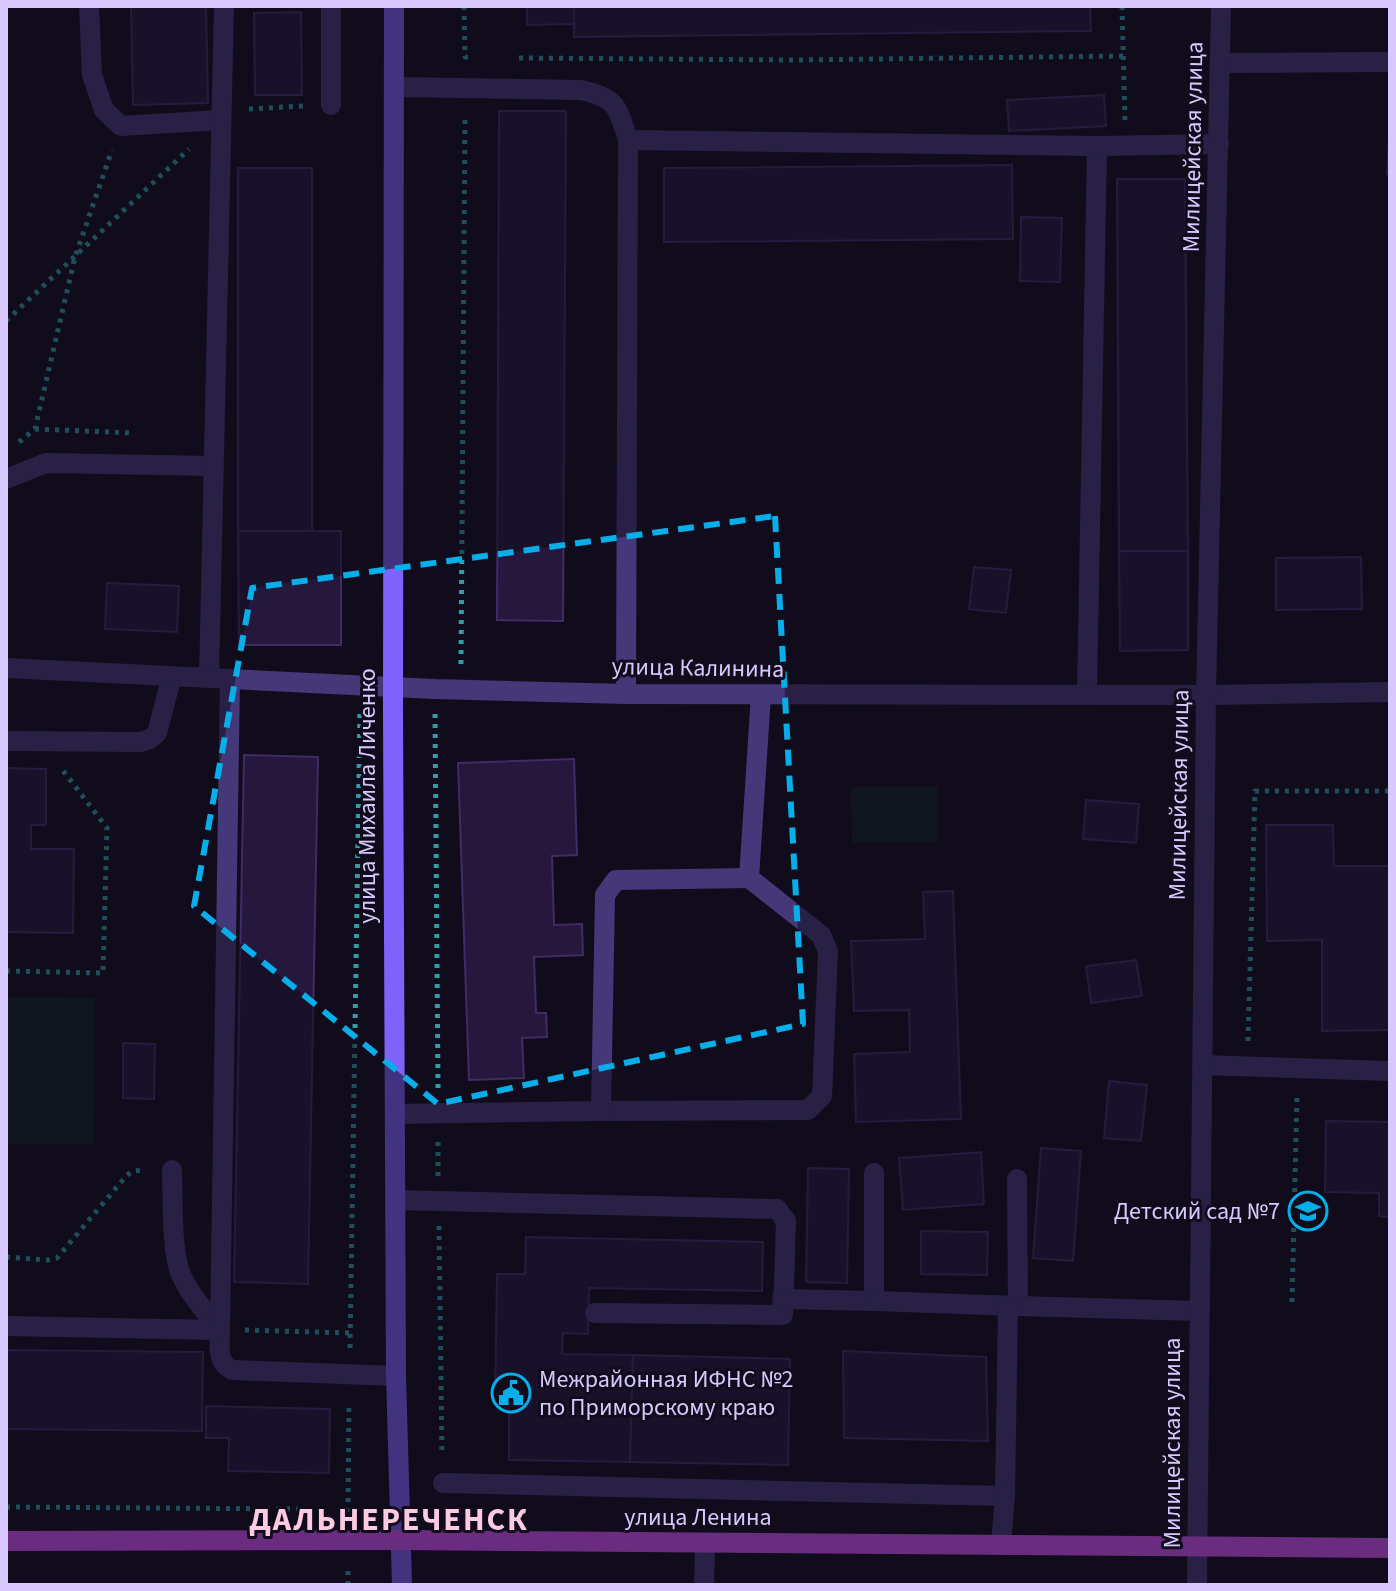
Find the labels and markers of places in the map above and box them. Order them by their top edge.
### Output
school or university icon: Детский сад №7 [1287,1190,1329,1232]
place label: Детский сад №7 [1114,1194,1280,1229]
place label: Межрайонная ИФНС №2 по Приморскому краю [539,1362,794,1425]
public building icon: Межрайонная ИФНС №2 по Приморскому краю [490,1372,532,1414]

